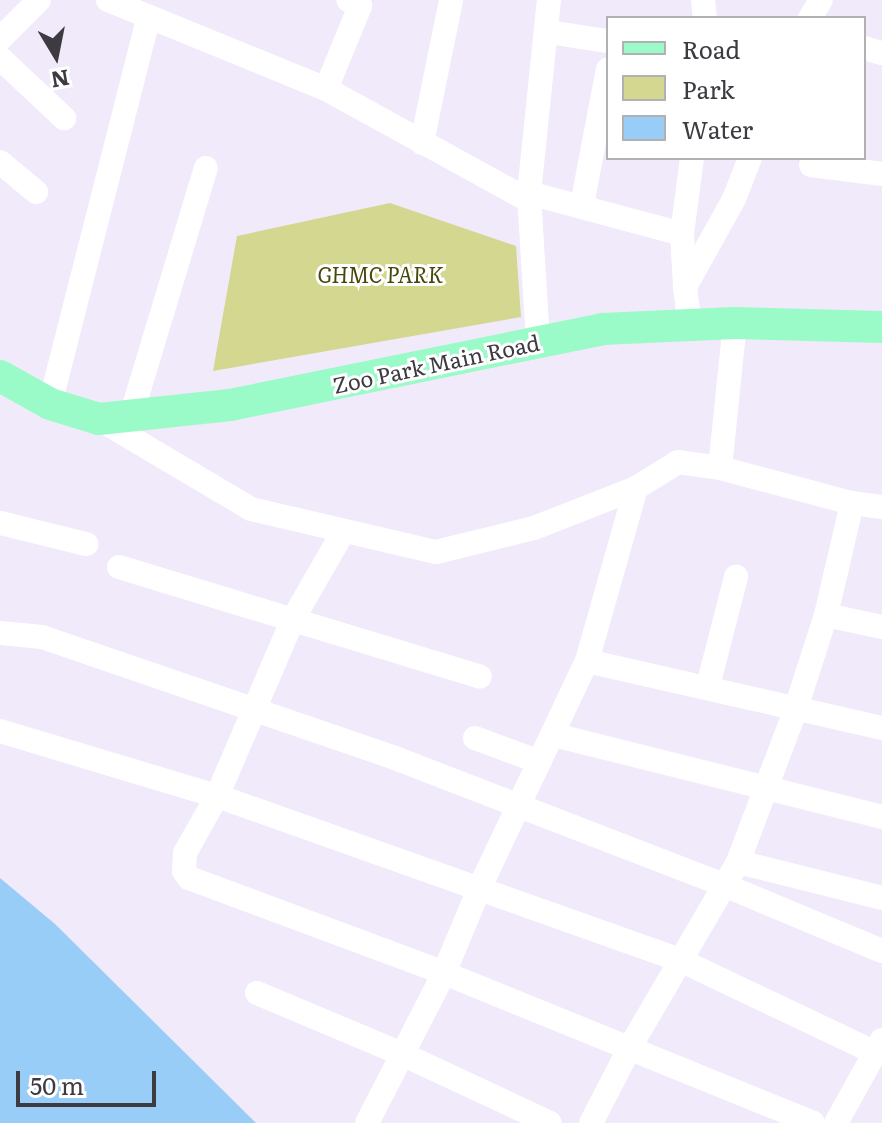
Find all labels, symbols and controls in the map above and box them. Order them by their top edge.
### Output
north arrow [16,16,96,96]
legend [606,16,866,160]
text: Road [682,31,740,66]
text: N [48,62,72,98]
text: Park [682,71,735,106]
text: Water [682,111,753,146]
park label: GHMC PARK [317,261,443,287]
street label: Zoo Park Main Road [330,328,542,398]
scale bar [20,1055,160,1105]
text: 50 m [30,1067,84,1102]

